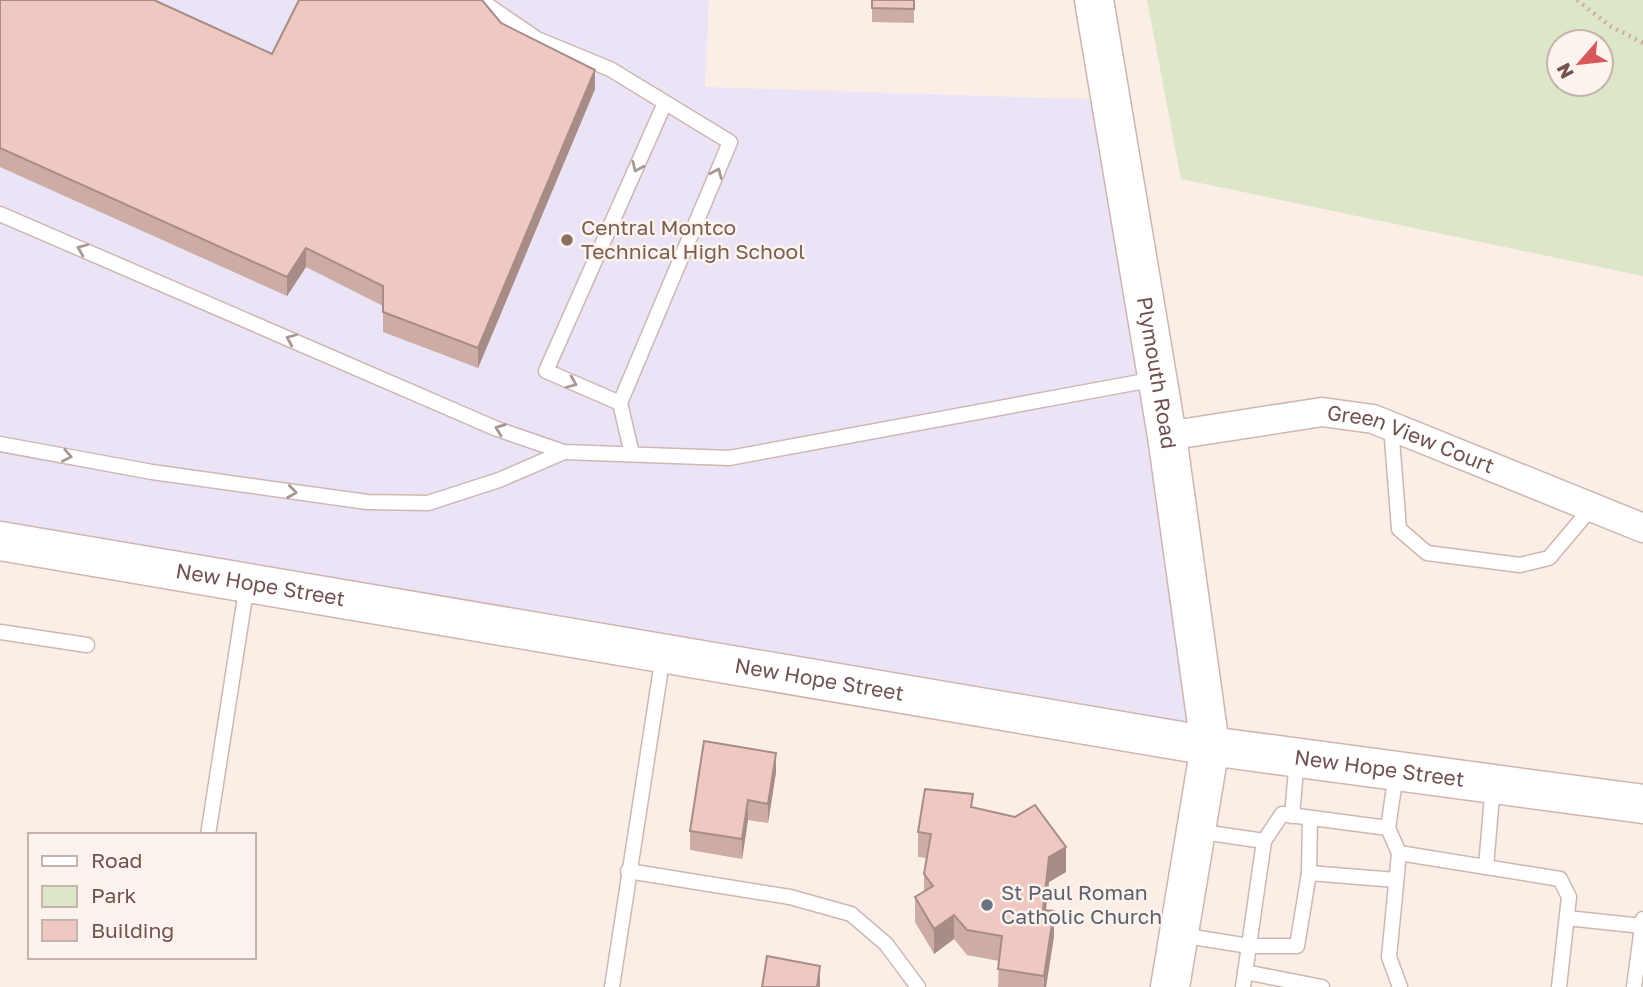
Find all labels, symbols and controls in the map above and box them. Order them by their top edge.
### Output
north arrow [1545,28,1615,98]
text: N [1551,59,1578,83]
one-way arrow [631,160,645,172]
one-way arrow [709,167,723,180]
place label: Central Montco Technical High School [581,214,805,264]
marker: Central Montco Technical High School [559,232,575,248]
one-way arrow [77,243,89,257]
street label: Plymouth Road [1132,295,1183,450]
one-way arrow [285,334,297,348]
one-way arrow [566,374,578,388]
street label: Green View Court [1325,399,1498,479]
one-way arrow [494,423,506,437]
one-way arrow [61,448,73,463]
one-way arrow [286,484,298,499]
street label: New Hope Street [174,557,347,611]
street label: New Hope Street [733,652,906,706]
street label: New Hope Street [1293,743,1466,792]
legend [28,833,256,959]
text: Road [91,847,142,873]
place label: St Paul Roman Catholic Church [1001,879,1162,929]
text: Park [91,882,137,908]
marker: St Paul Roman Catholic Church [979,897,995,913]
text: Building [91,917,174,943]

